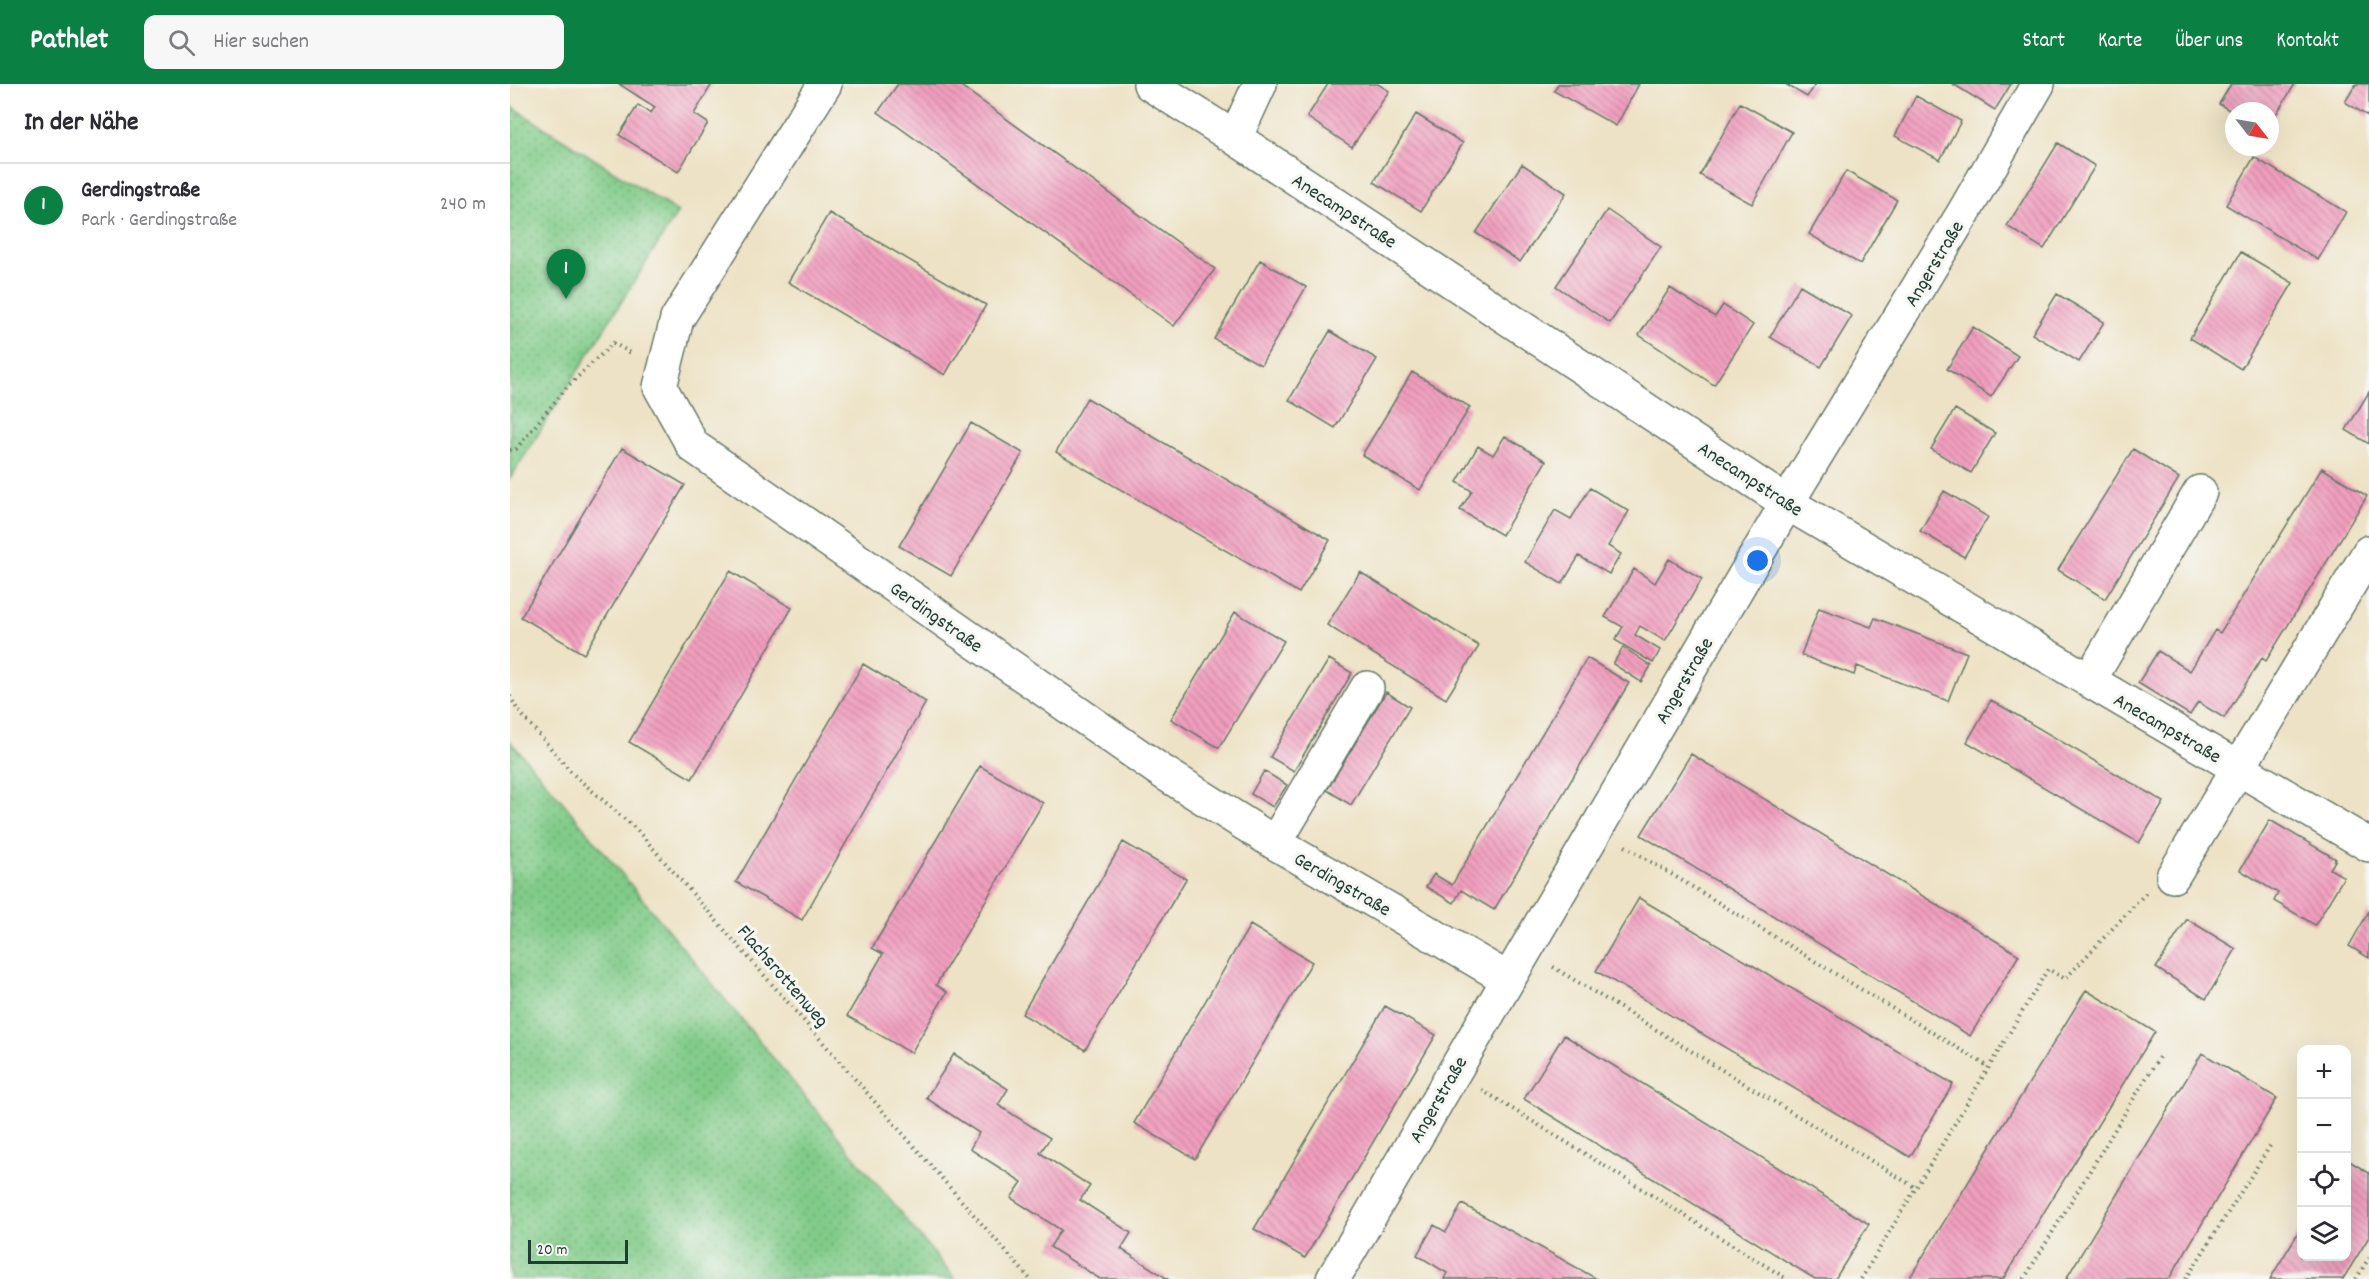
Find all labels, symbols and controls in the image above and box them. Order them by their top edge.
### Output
search box [144,15,564,69]
text: Pathlet [30,22,108,62]
icon: search [165,26,198,59]
text: Hier suchen [213,27,309,58]
text: Start [2023,27,2065,57]
text: Karte [2098,27,2142,57]
text: Über uns [2175,27,2243,57]
text: Kontakt [2276,27,2339,57]
north arrow [2225,102,2279,156]
text: In der Nähe [24,105,138,142]
street label: Anecampstraße [1285,168,1402,257]
text: Gerdingstraße [81,176,200,207]
text: 1 [41,191,46,219]
text: 240 m [440,191,486,219]
text: Park · Gerdingstraße [81,207,237,235]
street label: Angerstraße [1899,216,1972,313]
pin: 1 [546,250,586,299]
street label: Anecampstraße [1691,436,1808,525]
your location [1743,546,1772,575]
street label: Gerdingstraße [883,576,988,661]
street label: Angerstraße [1649,633,1722,730]
street label: Anecampstraße [2107,687,2226,772]
street label: Gerdingstraße [1288,846,1396,925]
street label: Flachsrottenweg [729,919,834,1035]
map controls [2297,1045,2351,1261]
button: + [2297,1045,2351,1099]
street label: Angerstraße [1403,1052,1476,1149]
button: − [2297,1099,2351,1153]
button: locate [2297,1153,2351,1207]
button: layers [2297,1207,2351,1261]
scale bar [528,1237,628,1264]
text: 20 m [537,1239,567,1262]

